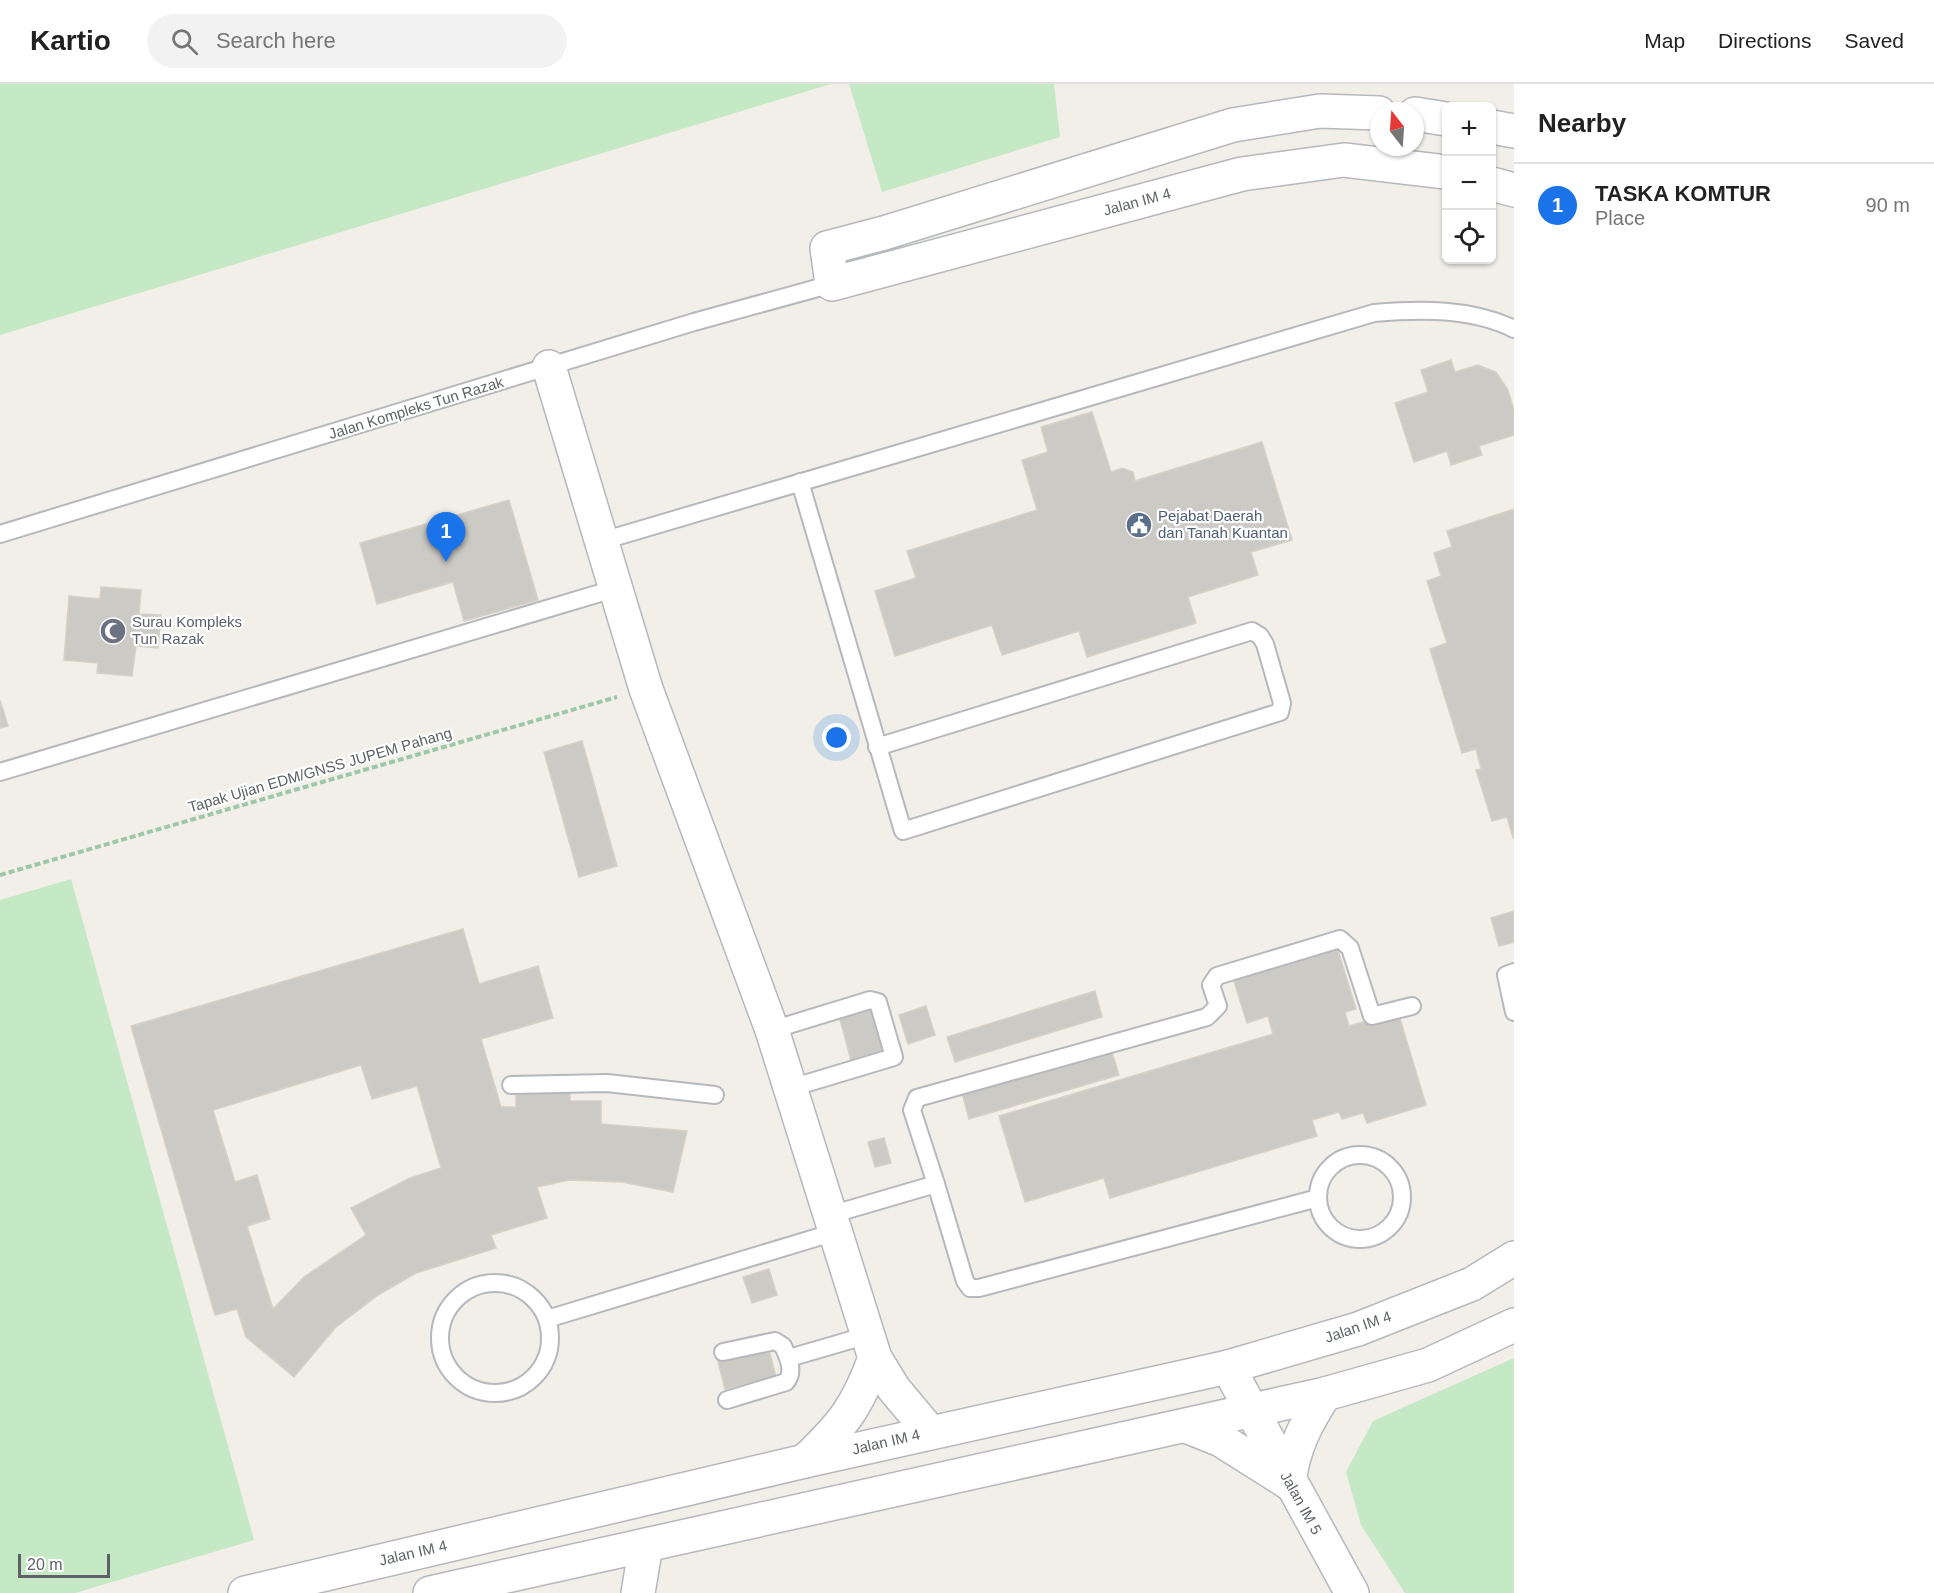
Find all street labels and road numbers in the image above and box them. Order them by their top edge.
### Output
street label: Jalan IM 4 [1101,184,1172,219]
street label: Jalan Kompleks Tun Razak [326,373,506,442]
street label: Tapak Ujian EDM/GNSS JUPEM Pahang [186,724,454,815]
street label: Jalan IM 4 [1322,1307,1393,1346]
street label: Jalan IM 4 [850,1425,922,1458]
street label: Jalan IM 5 [1277,1468,1326,1537]
street label: Jalan IM 4 [377,1536,449,1569]

